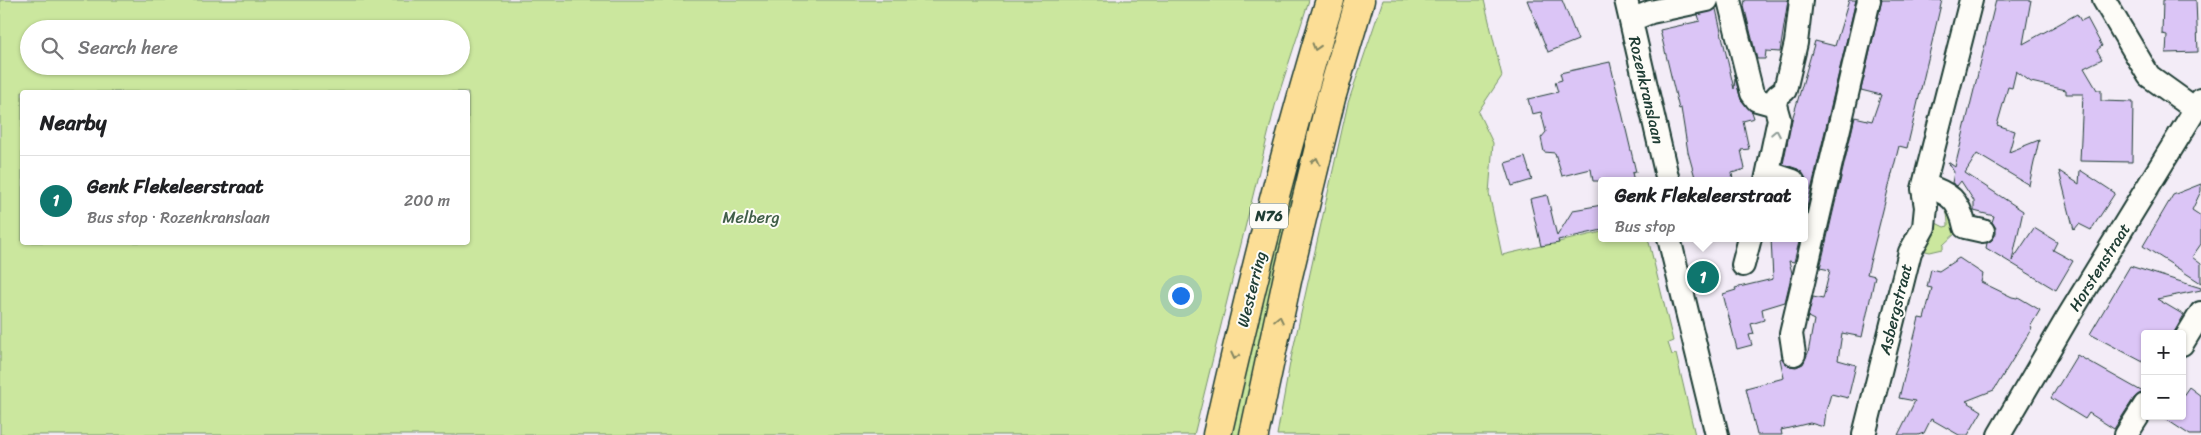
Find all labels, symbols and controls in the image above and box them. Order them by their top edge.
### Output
search box [20,20,470,75]
text: Search here [78,31,178,64]
street label: Rozenkranslaan [1620,33,1673,147]
icon: search [38,34,66,62]
one-way arrow [1311,42,1321,50]
text: Nearby [40,104,106,142]
one-way arrow [1771,129,1781,138]
one-way arrow [1310,156,1321,165]
text: Genk Flekeleerstraat [87,170,264,203]
popup [1598,177,1808,242]
text: Genk Flekeleerstraat [1615,179,1791,212]
text: 1 [53,186,59,215]
text: 200 m [404,186,450,215]
text: Bus stop · Rozenkranslaan [87,203,270,232]
park label: Melberg [722,203,780,232]
road number: N76 [1250,204,1288,228]
text: Bus stop [1615,212,1675,241]
street label: Horstenstraat [2061,217,2138,317]
street label: Westerring [1228,248,1275,330]
pin: 1 [1687,258,1719,296]
street label: Asbergstraat [1870,261,1921,359]
your location [1168,283,1194,309]
one-way arrow [1273,314,1283,323]
map controls [2141,330,2186,420]
button: + [2141,330,2186,375]
one-way arrow [1230,352,1241,361]
button: − [2141,375,2186,420]

